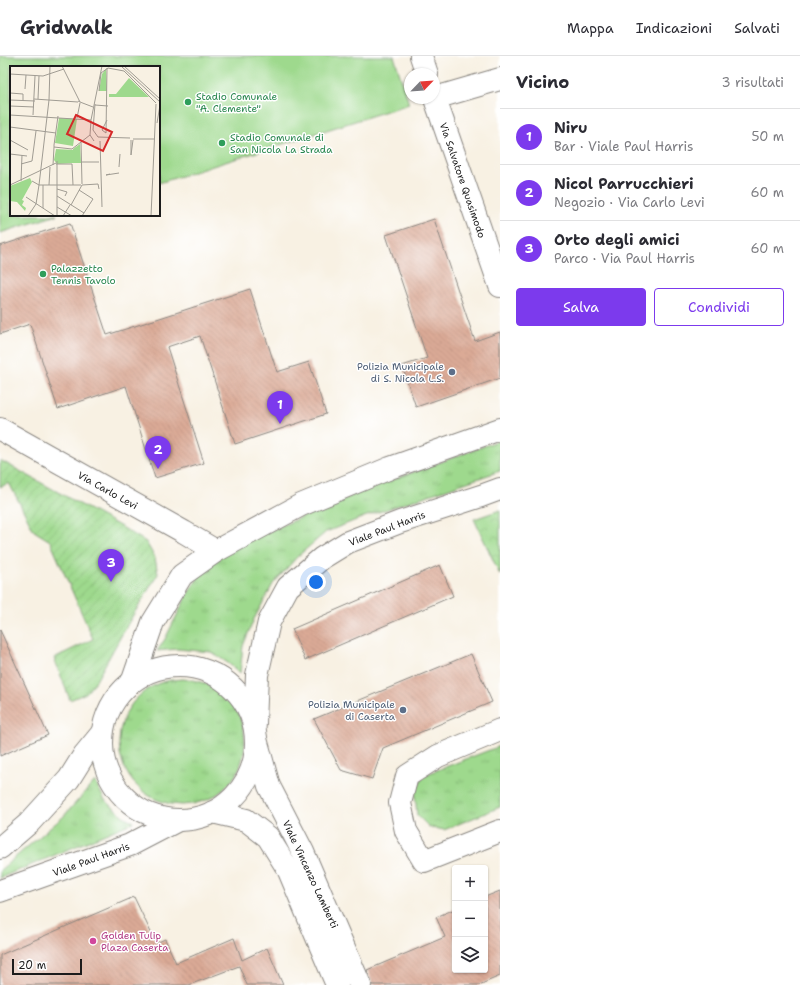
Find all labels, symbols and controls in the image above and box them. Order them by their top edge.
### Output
text: Gridwalk [20,15,113,40]
text: Mappa [567,19,614,37]
text: Indicazioni [636,19,712,37]
text: Salvati [734,19,780,37]
inset map [10,66,160,216]
north arrow [404,68,440,104]
text: Vicino [516,71,569,93]
text: 3 risultati [721,74,784,91]
place label: Stadio Comunale "A. Clemente" [196,90,278,115]
marker: Stadio Comunale "A. Clemente" [183,97,193,107]
text: Niru [554,118,588,138]
street label: Via Salvatore Quasimodo [437,121,488,240]
text: 1 [526,128,532,145]
text: 50 m [751,128,784,145]
place label: Stadio Comunale di San Nicola La Strada [230,131,333,156]
marker: Stadio Comunale di San Nicola La Strada [217,138,227,148]
text: Bar · Viale Paul Harris [554,138,693,155]
text: Nicol Parrucchieri [554,174,694,194]
text: 2 [524,184,534,201]
text: 60 m [751,184,784,201]
text: Negozio · Via Carlo Levi [554,194,705,211]
text: Orto degli amici [554,230,680,250]
text: 3 [524,240,534,257]
text: 60 m [751,240,784,257]
text: Parco · Via Paul Harris [554,250,695,267]
place label: Palazzetto Tennis Tavolo [51,262,116,287]
marker: Palazzetto Tennis Tavolo [38,269,48,279]
button: Salva [516,288,646,326]
button: Condividi [654,288,784,326]
place label: Polizia Municipale di S. Nicola L.S. [357,360,444,385]
marker: Polizia Municipale di S. Nicola L.S. [447,367,457,377]
pin: 1 [267,391,293,424]
pin: 2 [145,436,171,469]
street label: Via Carlo Levi [75,469,140,512]
street label: Viale Paul Harris [347,508,427,549]
pin: 3 [98,549,124,582]
your location [306,572,326,592]
place label: Polizia Municipale di Caserta [308,698,396,723]
marker: Polizia Municipale di Caserta [398,705,408,715]
street label: Viale Vincenzo Lamberti [280,818,341,930]
street label: Viale Paul Harris [51,839,131,879]
map controls [452,865,488,973]
button: + [452,865,488,901]
button: − [452,901,488,937]
place label: Golden Tulip Plaza Caserta [101,929,169,954]
marker: Golden Tulip Plaza Caserta [88,936,98,946]
button: layers [452,937,488,973]
scale bar [12,957,82,976]
text: 20 m [18,958,46,973]

